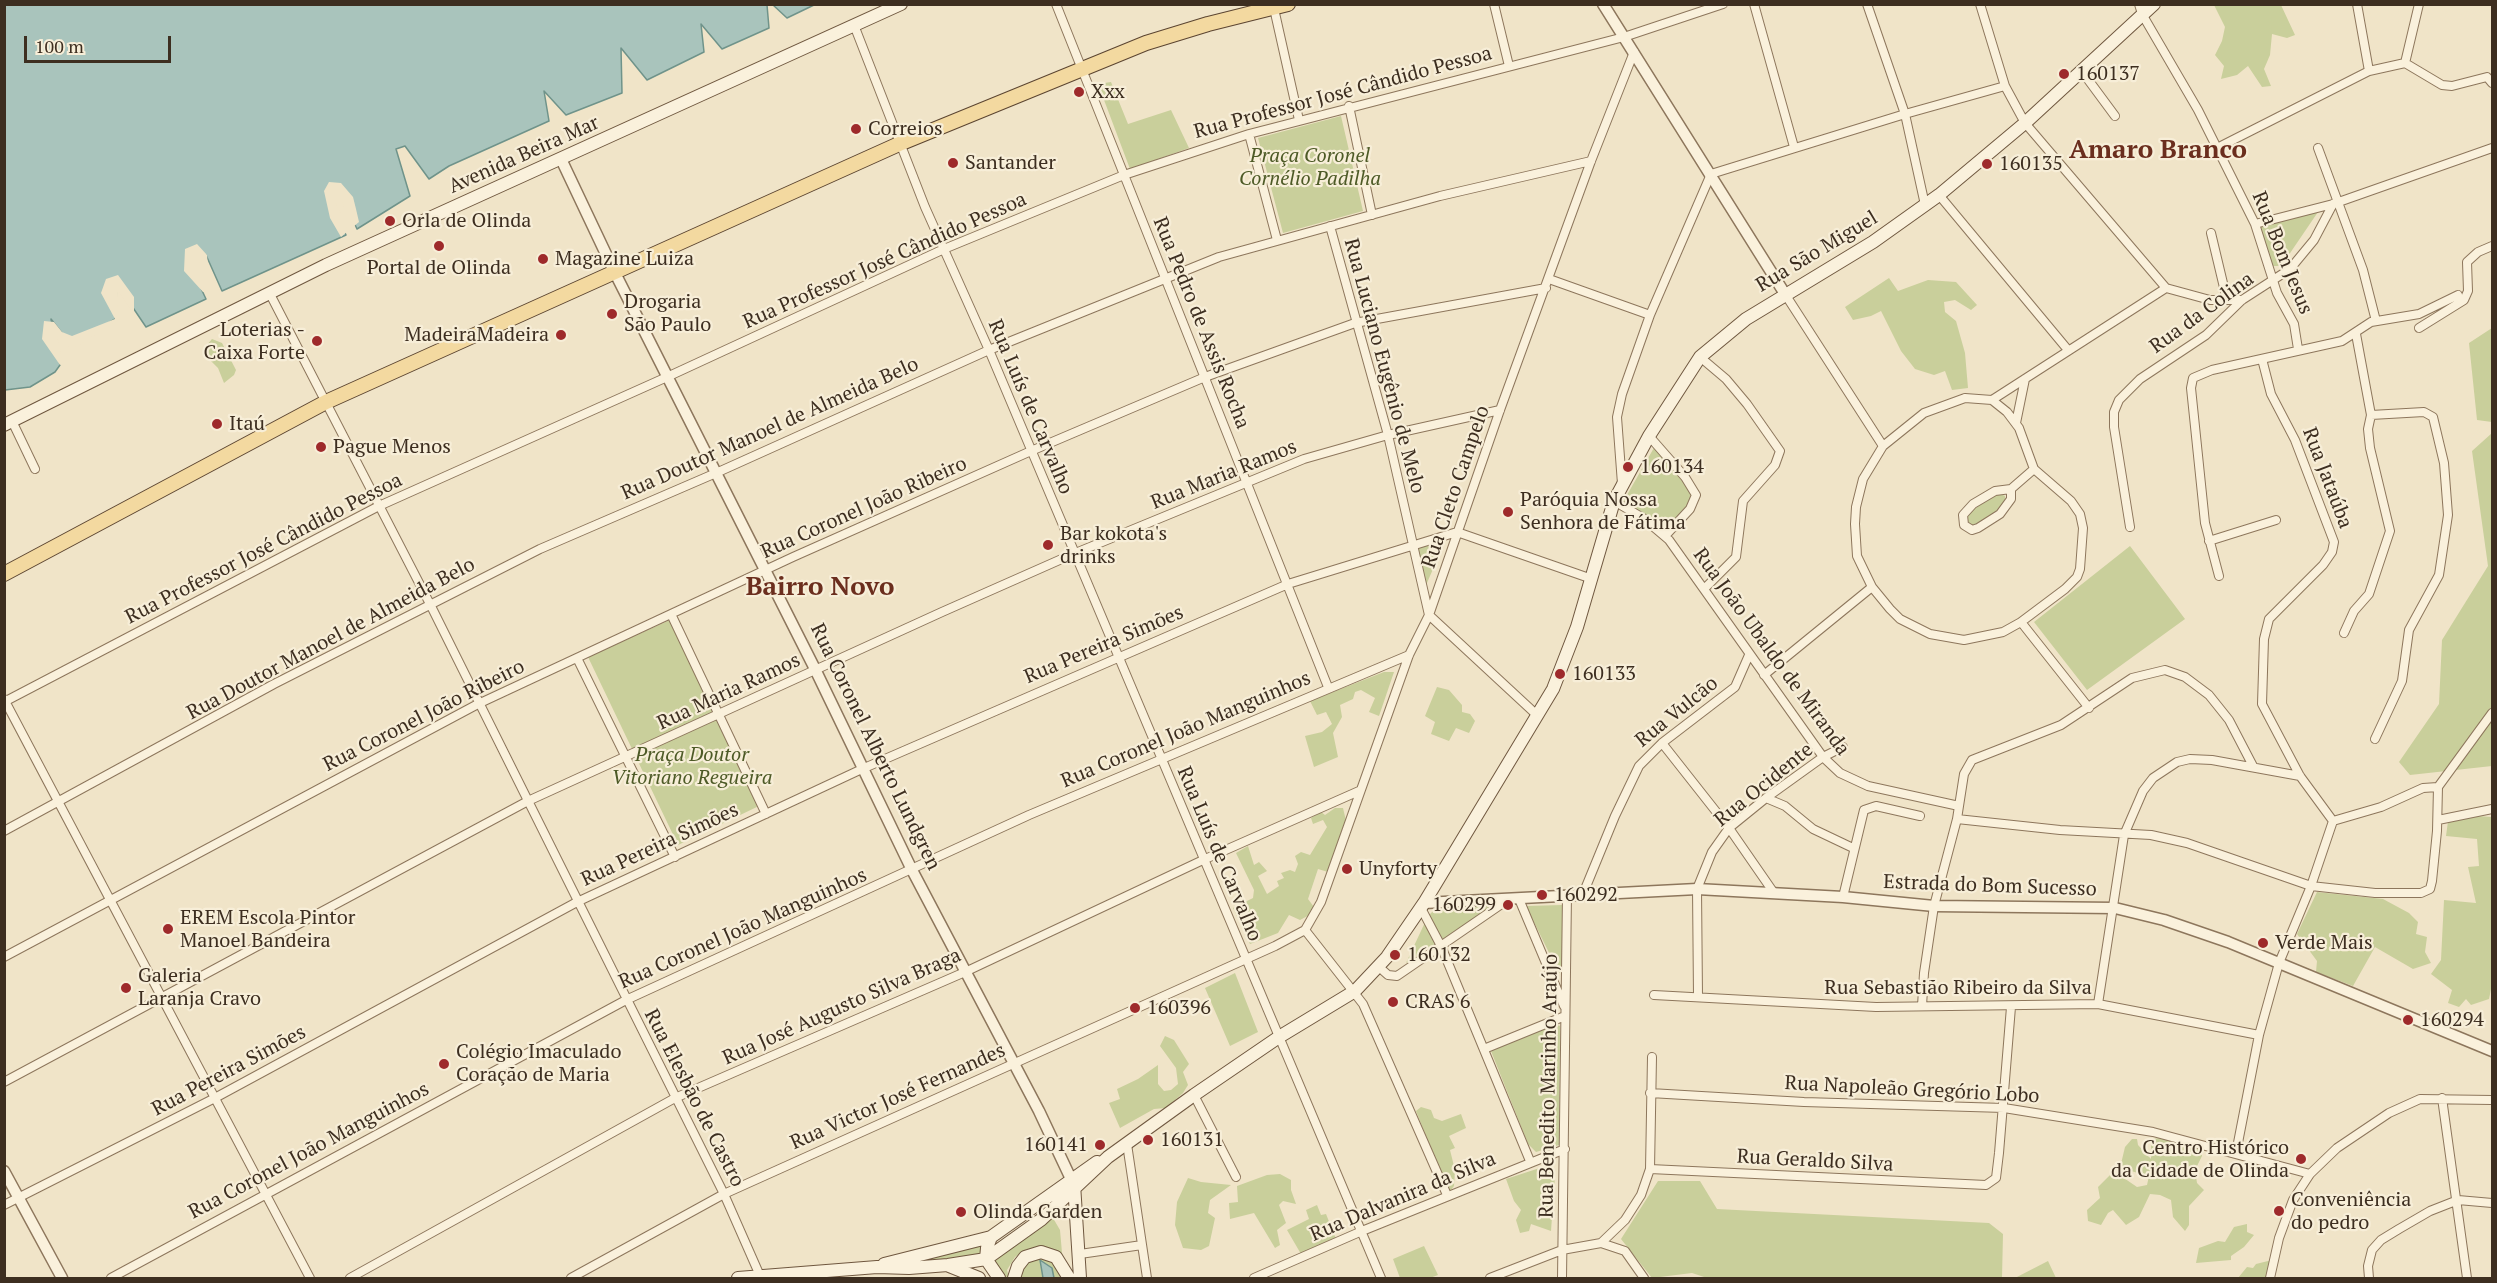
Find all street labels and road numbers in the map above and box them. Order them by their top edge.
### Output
street label: Rua Professor José Cândido Pessoa [1191,42,1495,144]
street label: Avenida Beira Mar [445,111,603,199]
street label: Rua Professor José Cândido Pessoa [740,187,1030,335]
street label: Rua Bom Jesus [2246,188,2318,318]
street label: Rua São Miguel [1752,206,1882,298]
street label: Rua Pedro de Assis Rocha [1147,214,1255,432]
street label: Rua Luciano Eugênio de Melo [1338,236,1430,496]
street label: Rua da Colina [2145,267,2259,359]
street label: Rua Luís de Carvalho [982,316,1078,498]
street label: Rua Doutor Manoel de Almeida Belo [618,352,922,506]
street label: Rua Cleto Campelo [1417,403,1495,571]
street label: Rua Jataúba [2297,424,2357,532]
street label: Rua Maria Ramos [1148,435,1300,515]
street label: Rua Coronel João Ribeiro [757,452,971,564]
street label: Rua Professor José Cândido Pessoa [122,468,406,630]
street label: Rua João Ubaldo de Miranda [1688,543,1854,761]
street label: Rua Doutor Manoel de Almeida Belo [183,553,479,725]
street label: Rua Pereira Simões [1021,601,1187,689]
street label: Rua Coronel Alberto Lundgren [805,620,945,874]
street label: Rua Maria Ramos [654,648,804,736]
street label: Rua Coronel João Ribeiro [319,655,529,777]
street label: Rua Coronel João Manguinhos [1058,666,1314,794]
street label: Rua Vulcão [1631,671,1723,753]
street label: Rua Ocidente [1710,738,1818,832]
street label: Rua Luís de Carvalho [1171,763,1267,945]
street label: Rua Pereira Simões [578,798,742,892]
street label: Rua Coronel João Manguinhos [615,863,871,995]
street label: Estrada do Bom Sucesso [1883,870,2097,902]
street label: Rua José Augusto Silva Braga [719,943,965,1071]
street label: Rua Benedito Marinho Araújo [1535,954,1563,1218]
street label: Rua Sebastião Ribeiro da Silva [1824,976,2092,1000]
street label: Rua Elesbão de Castro [639,1005,749,1191]
street label: Rua Pereira Simões [148,1020,310,1122]
street label: Rua Victor José Fernandes [787,1039,1009,1155]
street label: Rua Napoleão Gregório Lobo [1784,1071,2040,1109]
street label: Rua Coronel João Manguinhos [185,1077,433,1225]
street label: Rua Geraldo Silva [1736,1145,1894,1177]
street label: Rua Dalvanira da Silva [1307,1147,1499,1247]

